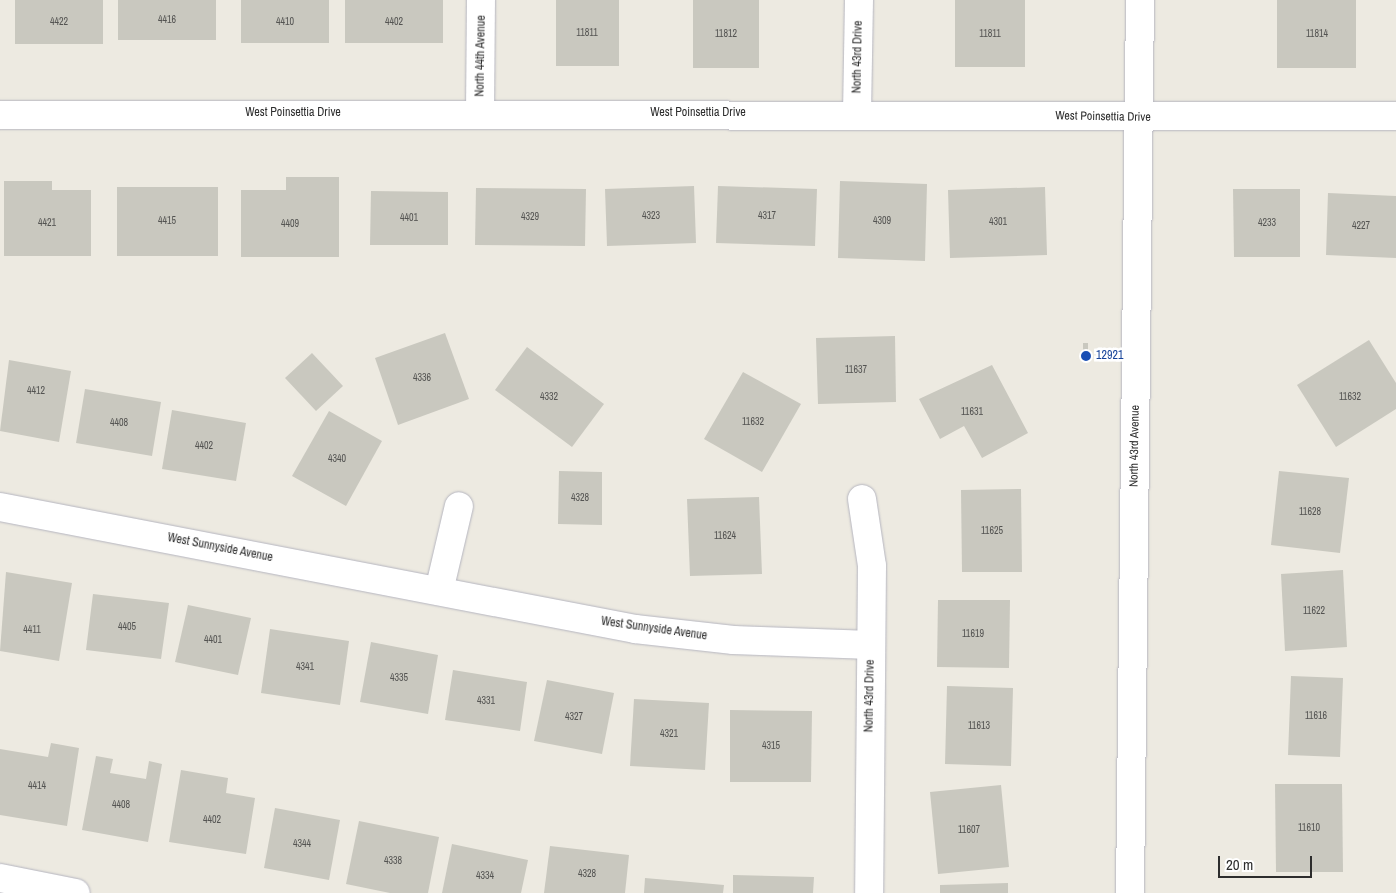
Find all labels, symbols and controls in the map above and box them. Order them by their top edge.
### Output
house number: 4416 [158,14,176,26]
street label: North 44th Avenue [473,15,489,97]
house number: 4422 [50,16,68,28]
house number: 4410 [276,16,294,28]
house number: 4402 [385,16,403,28]
street label: North 43rd Drive [850,21,866,93]
house number: 11811 [576,27,598,39]
house number: 11812 [715,28,737,40]
house number: 11811 [979,28,1001,40]
house number: 11814 [1306,28,1328,40]
street label: West Poinsettia Drive [245,106,341,120]
street label: West Poinsettia Drive [650,106,746,120]
street label: West Poinsettia Drive [1055,109,1151,125]
house number: 4323 [642,210,660,222]
house number: 4317 [758,210,776,222]
house number: 4329 [521,211,539,223]
house number: 4401 [400,212,418,224]
house number: 4415 [158,215,176,227]
house number: 4309 [873,215,891,227]
house number: 4301 [989,216,1007,228]
house number: 4421 [38,217,56,229]
house number: 4233 [1258,217,1276,229]
house number: 4409 [281,218,299,230]
house number: 4227 [1352,220,1370,232]
place label: 12921 [1096,349,1123,363]
marker: 12921 [1080,350,1092,362]
house number: 11637 [845,364,867,376]
house number: 4336 [413,372,431,384]
house number: 4412 [27,385,45,397]
house number: 4332 [540,391,558,403]
house number: 11632 [1339,391,1361,403]
street label: North 43rd Avenue [1127,405,1143,487]
house number: 11631 [961,406,983,418]
house number: 11632 [742,416,764,428]
house number: 4408 [110,417,128,429]
house number: 4402 [195,440,213,452]
house number: 4340 [328,453,346,465]
house number: 4328 [571,492,589,504]
house number: 11628 [1299,506,1321,518]
house number: 11625 [981,525,1003,537]
house number: 11624 [714,530,736,542]
street label: West Sunnyside Avenue [166,531,274,565]
house number: 11622 [1303,605,1325,617]
street label: West Sunnyside Avenue [600,614,708,644]
house number: 4405 [118,621,136,633]
house number: 4411 [23,624,41,636]
house number: 11619 [962,628,984,640]
house number: 4401 [204,634,222,646]
street label: North 43rd Drive [862,660,878,732]
house number: 4341 [296,661,314,673]
house number: 4335 [390,672,408,684]
house number: 4331 [477,695,495,707]
house number: 11616 [1305,710,1327,722]
house number: 4327 [565,711,583,723]
house number: 11613 [968,720,990,732]
house number: 4321 [660,728,678,740]
house number: 4315 [762,740,780,752]
house number: 4414 [28,780,46,792]
house number: 4408 [112,799,130,811]
house number: 4402 [203,814,221,826]
house number: 11610 [1298,822,1320,834]
house number: 11607 [958,824,980,836]
house number: 4344 [293,838,311,850]
scale bar [1221,846,1315,878]
text: 20 m [1226,854,1253,875]
house number: 4338 [384,855,402,867]
house number: 4328 [578,868,596,880]
house number: 4334 [476,870,494,882]

